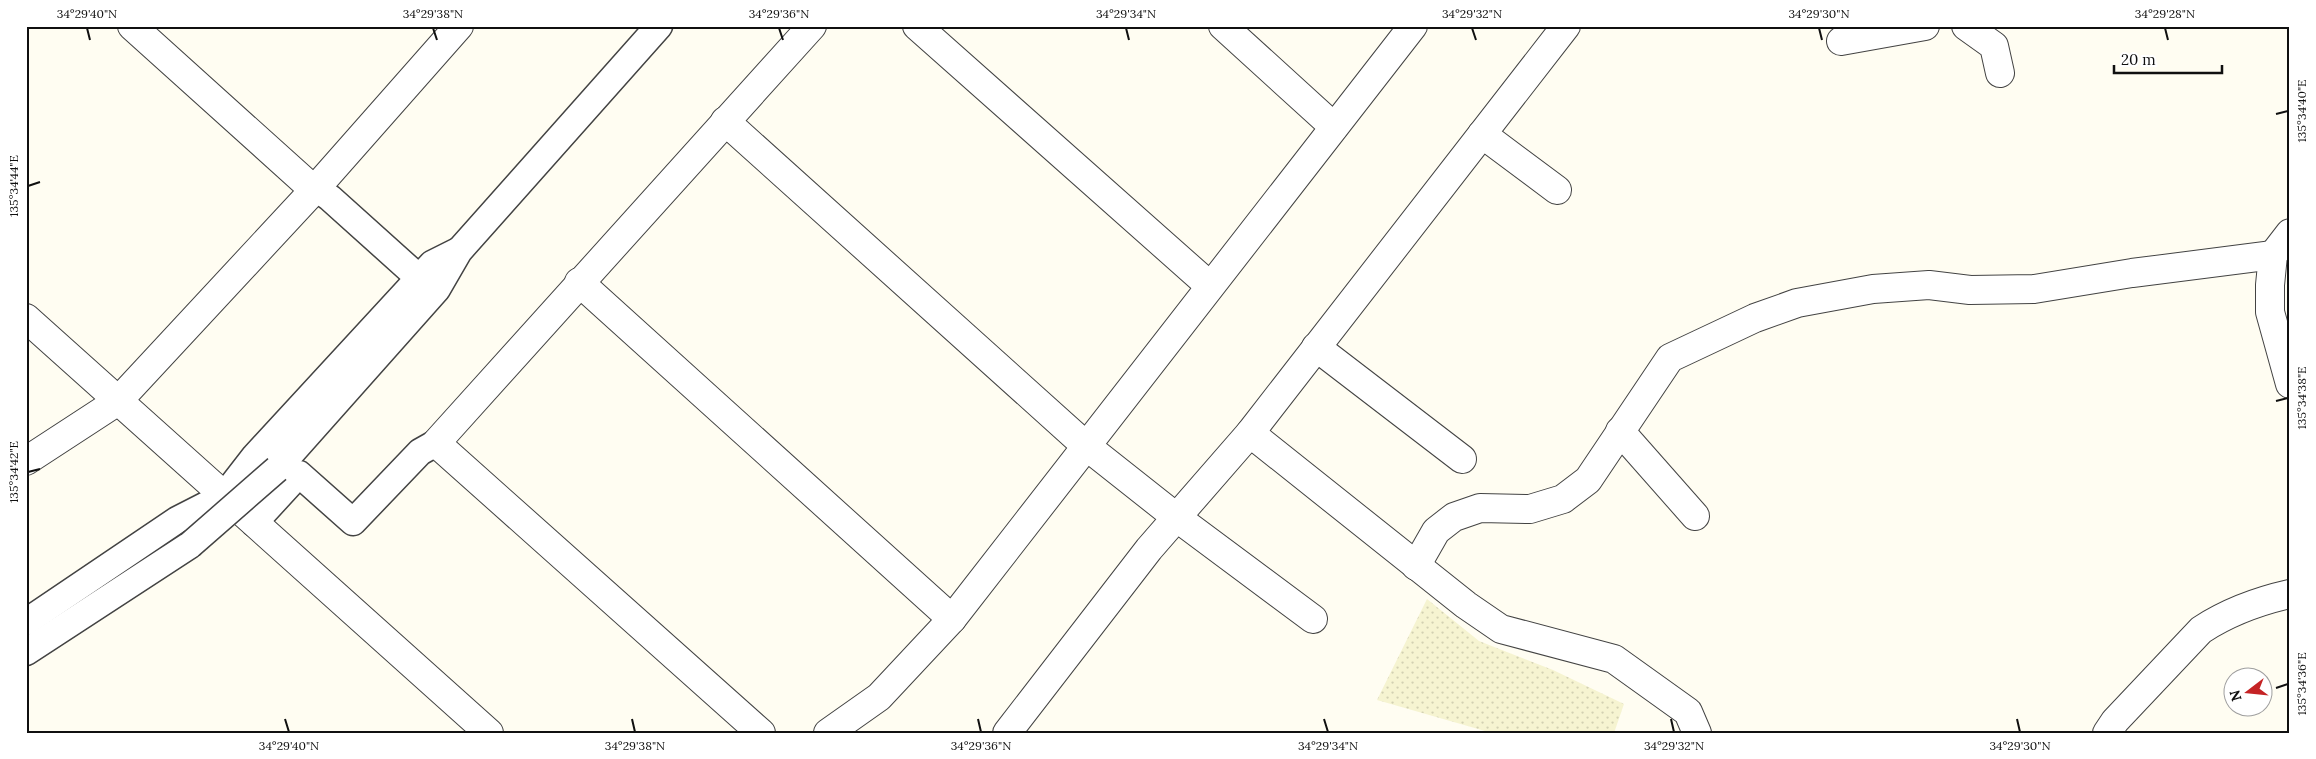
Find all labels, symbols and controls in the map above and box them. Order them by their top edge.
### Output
text: 34°29'40"N [57,6,117,21]
text: 34°29'38"N [403,6,463,21]
text: 34°29'36"N [749,6,809,21]
text: 34°29'34"N [1096,6,1156,21]
text: 34°29'32"N [1442,6,1502,21]
text: 34°29'30"N [1788,6,1850,21]
text: 34°29'28"N [2135,6,2195,21]
scale bar [2114,42,2221,74]
text: 20 m [2121,50,2156,69]
text: 135°34'40"E [2294,79,2309,143]
text: 135°34'44"E [6,155,21,217]
text: 135°34'38"E [2294,366,2309,430]
text: 135°34'42"E [6,441,21,503]
text: 135°34'36"E [2294,652,2309,716]
north arrow [2224,666,2274,716]
text: N [2225,688,2246,703]
text: 34°29'40"N [259,738,319,753]
text: 34°29'38"N [605,738,665,753]
text: 34°29'36"N [951,738,1011,753]
text: 34°29'34"N [1298,738,1358,753]
text: 34°29'32"N [1644,738,1704,753]
text: 34°29'30"N [1989,738,2051,753]

